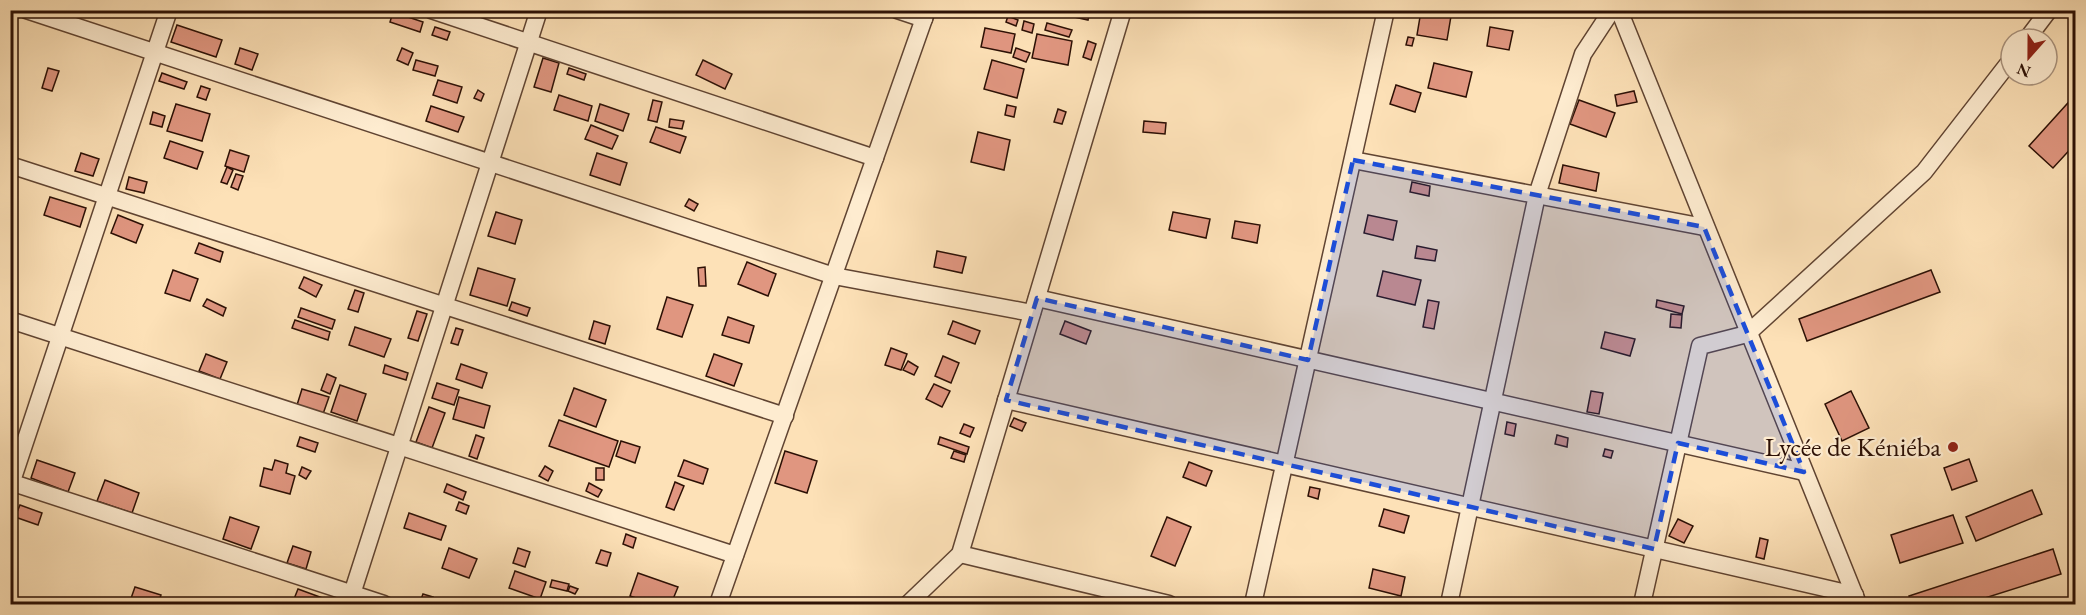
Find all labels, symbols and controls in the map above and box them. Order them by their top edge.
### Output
north arrow [1999,27,2059,87]
text: N [2014,58,2034,83]
place label: Lycée de Kéniéba [1765,429,1941,464]
marker: Lycée de Kéniéba [1946,440,1960,454]

